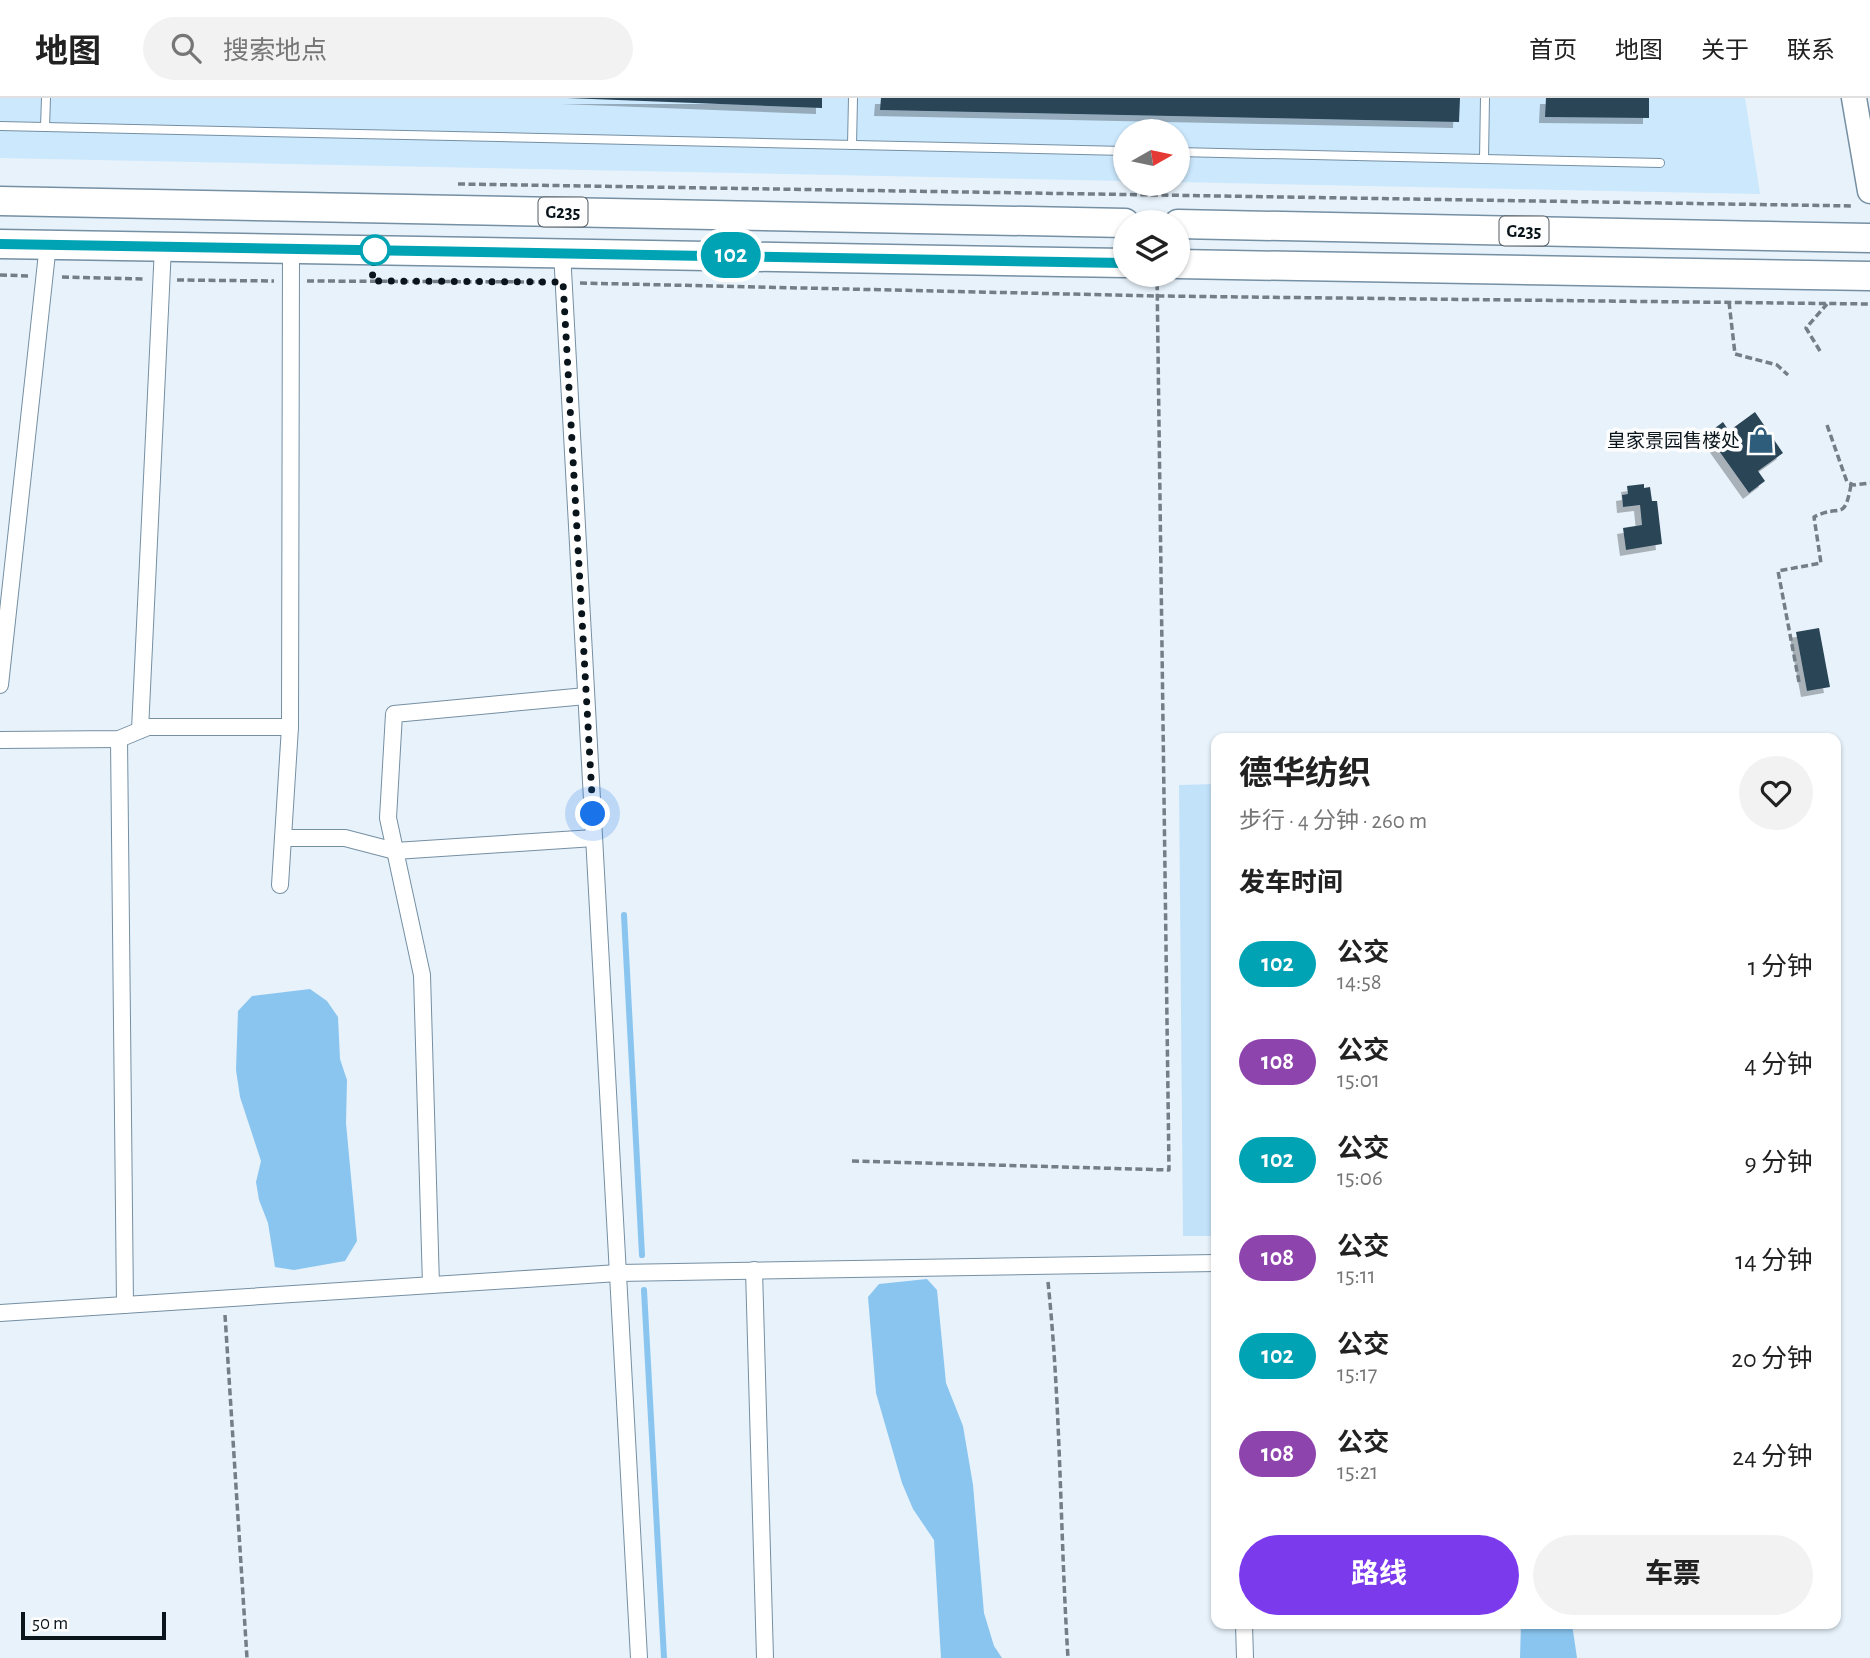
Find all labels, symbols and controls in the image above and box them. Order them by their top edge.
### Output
search box [143,17,633,80]
icon: search [167,29,205,67]
text: 地图 [35,36,101,69]
text: 搜索地点 [223,38,327,64]
text: 首页 [1529,39,1577,63]
text: 地图 [1615,39,1663,63]
text: 关于 [1701,39,1749,63]
text: 联系 [1787,39,1835,63]
north arrow [1113,119,1190,196]
map controls [1113,119,1190,287]
road number: G235 [538,198,588,226]
button: layers [1113,210,1190,287]
road number: G235 [1500,216,1548,246]
line badge: 102 [691,232,771,278]
unlabelled marker [360,235,390,265]
text: 102 [715,243,747,267]
shop icon: 皇家景园售楼处 [1746,425,1776,455]
place label: 皇家景园售楼处 [1607,430,1740,451]
button: heart [1739,756,1813,830]
text: 德华纺织 [1239,758,1371,791]
your location [575,796,610,831]
text: 步行 · 4 分钟 · 260 m [1239,810,1427,833]
text: 发车时间 [1239,870,1343,896]
text: 公交 [1337,940,1389,966]
text: 102 [1261,952,1294,976]
text: 1 分钟 [1748,954,1813,980]
text: 14:58 [1337,971,1382,994]
text: 公交 [1337,1038,1389,1064]
text: 108 [1261,1050,1294,1074]
text: 4 分钟 [1744,1052,1813,1078]
text: 15:01 [1337,1069,1380,1092]
text: 公交 [1337,1136,1389,1162]
text: 102 [1261,1148,1294,1172]
text: 9 分钟 [1744,1150,1813,1176]
text: 15:06 [1337,1167,1383,1190]
text: 公交 [1337,1234,1389,1260]
text: 108 [1261,1246,1294,1270]
text: 14 分钟 [1735,1248,1813,1274]
text: 15:11 [1337,1265,1376,1288]
text: 公交 [1337,1332,1389,1358]
text: 102 [1261,1344,1294,1368]
text: 20 分钟 [1731,1346,1813,1372]
text: 15:17 [1337,1363,1377,1386]
text: 公交 [1337,1430,1389,1456]
text: 108 [1261,1442,1294,1466]
text: 24 分钟 [1732,1444,1813,1470]
text: 15:21 [1337,1461,1378,1484]
button: 路线 [1239,1535,1519,1615]
button: 车票 [1533,1535,1813,1615]
scale bar [21,1609,166,1641]
text: 50 m [32,1614,68,1633]

